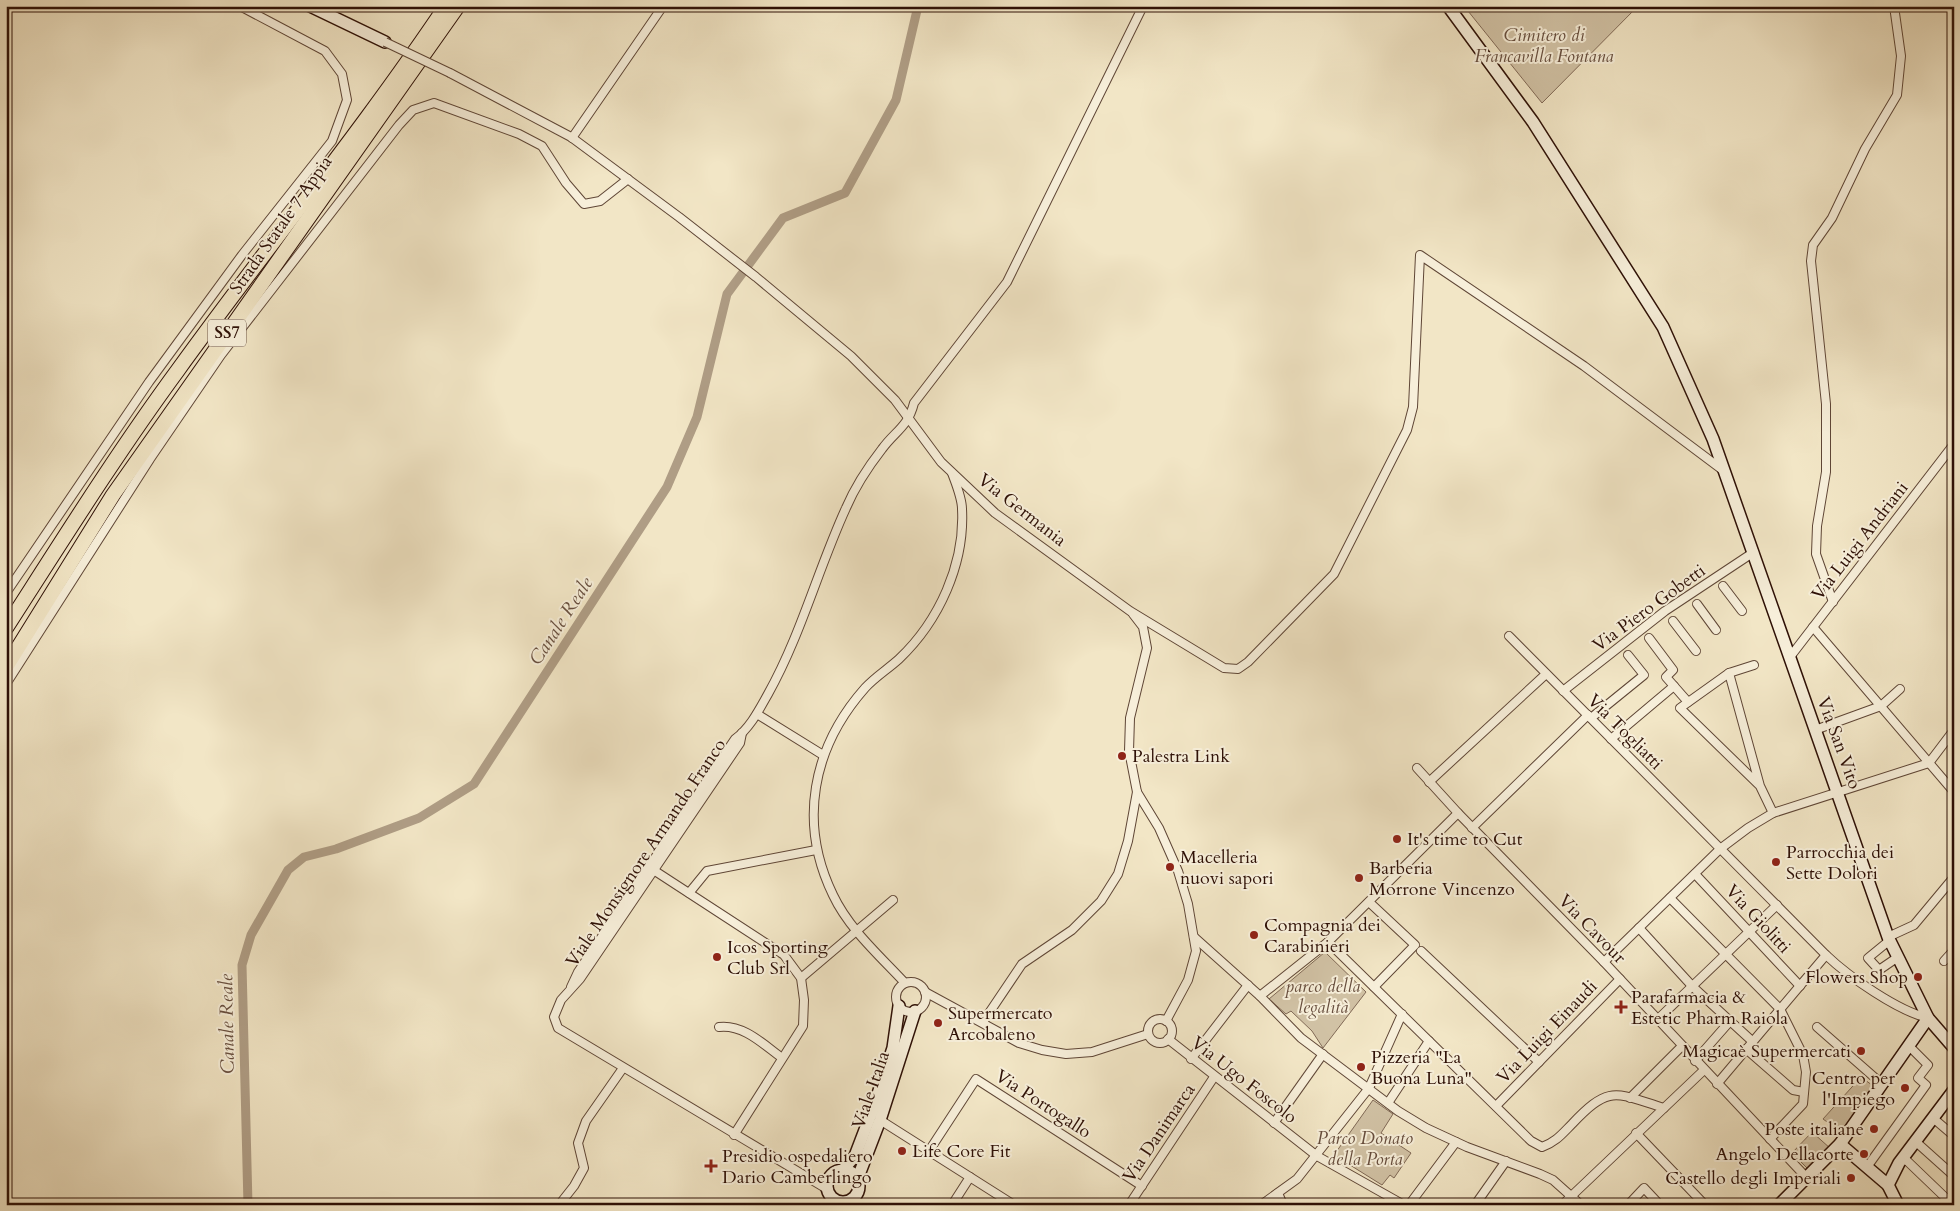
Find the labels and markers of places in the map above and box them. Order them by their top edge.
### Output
place label: Palestra Link [1132,744,1230,769]
marker: Palestra Link [1116,750,1128,762]
place label: It's time to Cut [1407,827,1523,852]
marker: It's time to Cut [1391,833,1403,845]
place label: Parrocchia dei Sette Dolori [1786,840,1894,886]
place label: Macelleria nuovi sapori [1180,845,1274,891]
place label: Barberia Morrone Vincenzo [1369,856,1515,902]
marker: Parrocchia dei Sette Dolori [1770,856,1782,868]
marker: Macelleria nuovi sapori [1164,861,1176,873]
marker: Barberia Morrone Vincenzo [1353,872,1365,884]
place label: Compagnia dei Carabinieri [1264,913,1381,959]
marker: Compagnia dei Carabinieri [1248,929,1260,941]
place label: Icos Sporting Club Srl [727,935,829,981]
marker: Icos Sporting Club Srl [711,951,723,963]
place label: Flowers Shop [1805,965,1908,990]
marker: Flowers Shop [1912,971,1924,983]
place label: Parafarmacia & Estetic Pharm Raiola [1631,985,1788,1031]
place label: Supermercato Arcobaleno [948,1001,1053,1047]
marker: Parafarmacia & Estetic Pharm Raiola [1615,1001,1627,1013]
marker: Supermercato Arcobaleno [932,1017,944,1029]
place label: Magicaè Supermercati [1682,1039,1851,1064]
place label: Pizzeria "La Buona Luna" [1371,1045,1472,1091]
marker: Magicaè Supermercati [1855,1045,1867,1057]
marker: Pizzeria "La Buona Luna" [1355,1061,1367,1073]
place label: Centro per l'Impiego [1812,1066,1895,1112]
marker: Centro per l'Impiego [1899,1082,1911,1094]
place label: Poste italiane [1765,1117,1864,1142]
marker: Poste italiane [1868,1123,1880,1135]
place label: Life Core Fit [912,1139,1011,1164]
place label: Angelo Dellacorte [1715,1142,1854,1167]
place label: Presidio ospedaliero Dario Camberlingo [722,1144,873,1190]
marker: Life Core Fit [896,1145,908,1157]
marker: Angelo Dellacorte [1858,1148,1870,1160]
marker: Presidio ospedaliero Dario Camberlingo [704,1159,718,1173]
place label: Castello degli Imperiali [1665,1166,1841,1191]
marker: Castello degli Imperiali [1845,1172,1857,1184]

